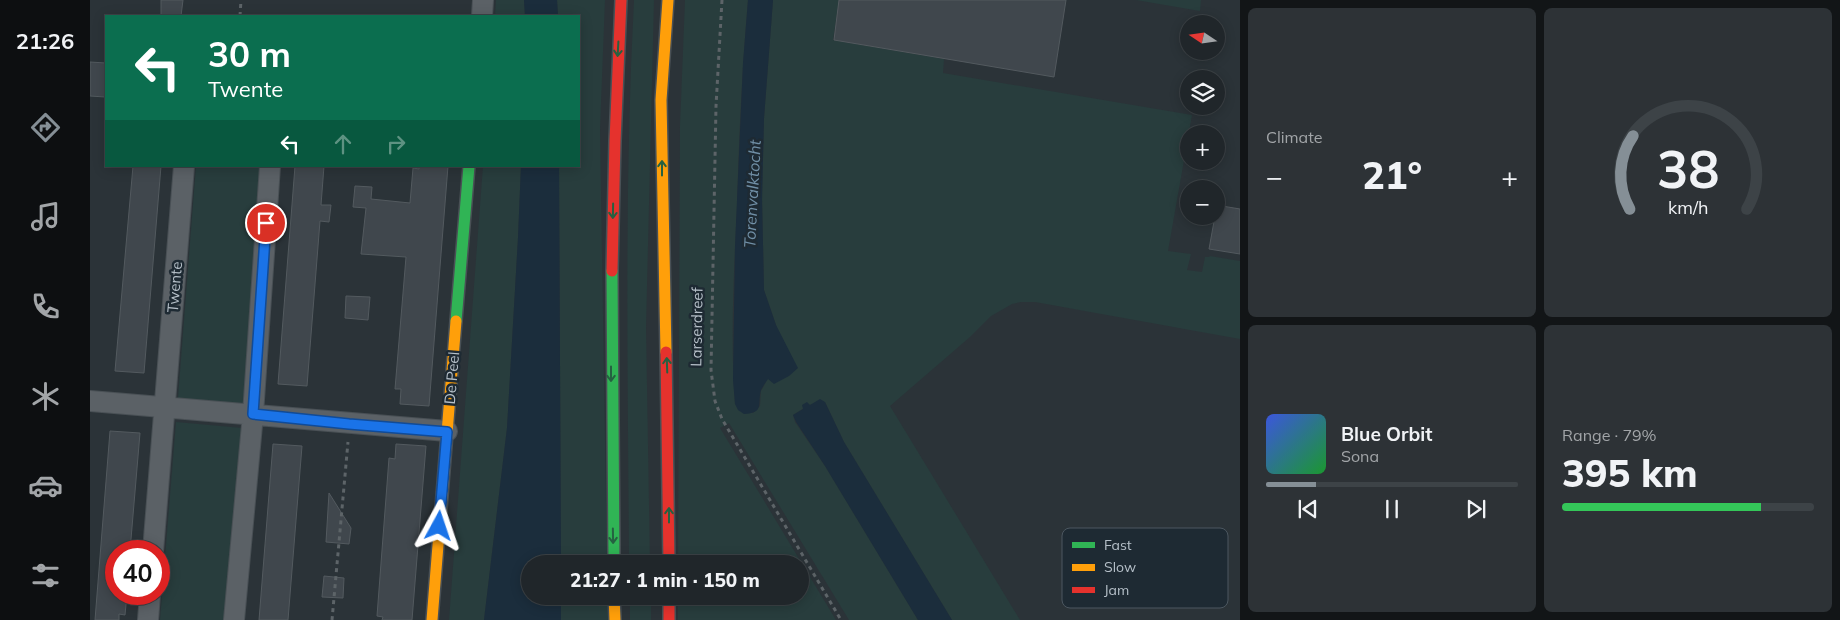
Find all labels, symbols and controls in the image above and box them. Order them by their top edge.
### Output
north arrow [1180,15,1225,60]
map controls [1180,15,1225,225]
text: 21:26 [16,27,74,55]
text: 30 m [208,32,291,76]
icon: left [125,35,190,100]
one-way arrow [614,40,623,56]
button: layers [1180,70,1225,115]
text: Twente [208,75,283,103]
icon: directions [28,110,63,145]
button: + [1180,125,1225,170]
text: Climate [1266,127,1322,147]
icon: left [276,130,304,158]
icon: ahead [329,130,357,158]
icon: right [382,130,410,158]
text: 38 [1657,136,1719,201]
water label: Torenvalktocht [739,139,765,249]
text: 21° [1362,151,1422,199]
text: − [1266,159,1283,194]
text: + [1501,159,1518,194]
one-way arrow [657,160,667,176]
button: − [1180,180,1225,225]
text: km/h [1668,196,1708,218]
icon: music [28,199,63,234]
pin [245,202,287,244]
one-way arrow [608,203,617,219]
icon: arrive [252,209,280,237]
street label: Twente [163,261,186,313]
street label: Larserdreef [686,286,707,367]
icon: phone [28,289,63,324]
street label: De Peel [440,351,463,405]
one-way arrow [662,357,671,373]
one-way arrow [606,365,616,381]
icon: climate [28,379,63,414]
text: Blue Orbit [1341,422,1432,446]
text: Range · 79% [1562,425,1657,445]
text: Sona [1341,446,1379,466]
text: 395 km [1562,449,1698,497]
icon: car [28,468,63,503]
icon: previous [1294,495,1322,523]
icon: pause [1378,495,1406,523]
icon: next [1462,495,1490,523]
position arrow [412,499,464,551]
one-way arrow [664,507,674,524]
one-way arrow [608,528,618,544]
legend [1062,528,1228,608]
text: Fast [1104,536,1132,554]
speed limit sign: 40 [105,540,170,605]
icon: filters [28,558,63,593]
text: Slow [1104,558,1136,576]
text: 21:27 · 1 min · 150 m [570,568,760,592]
text: Jam [1104,581,1129,599]

